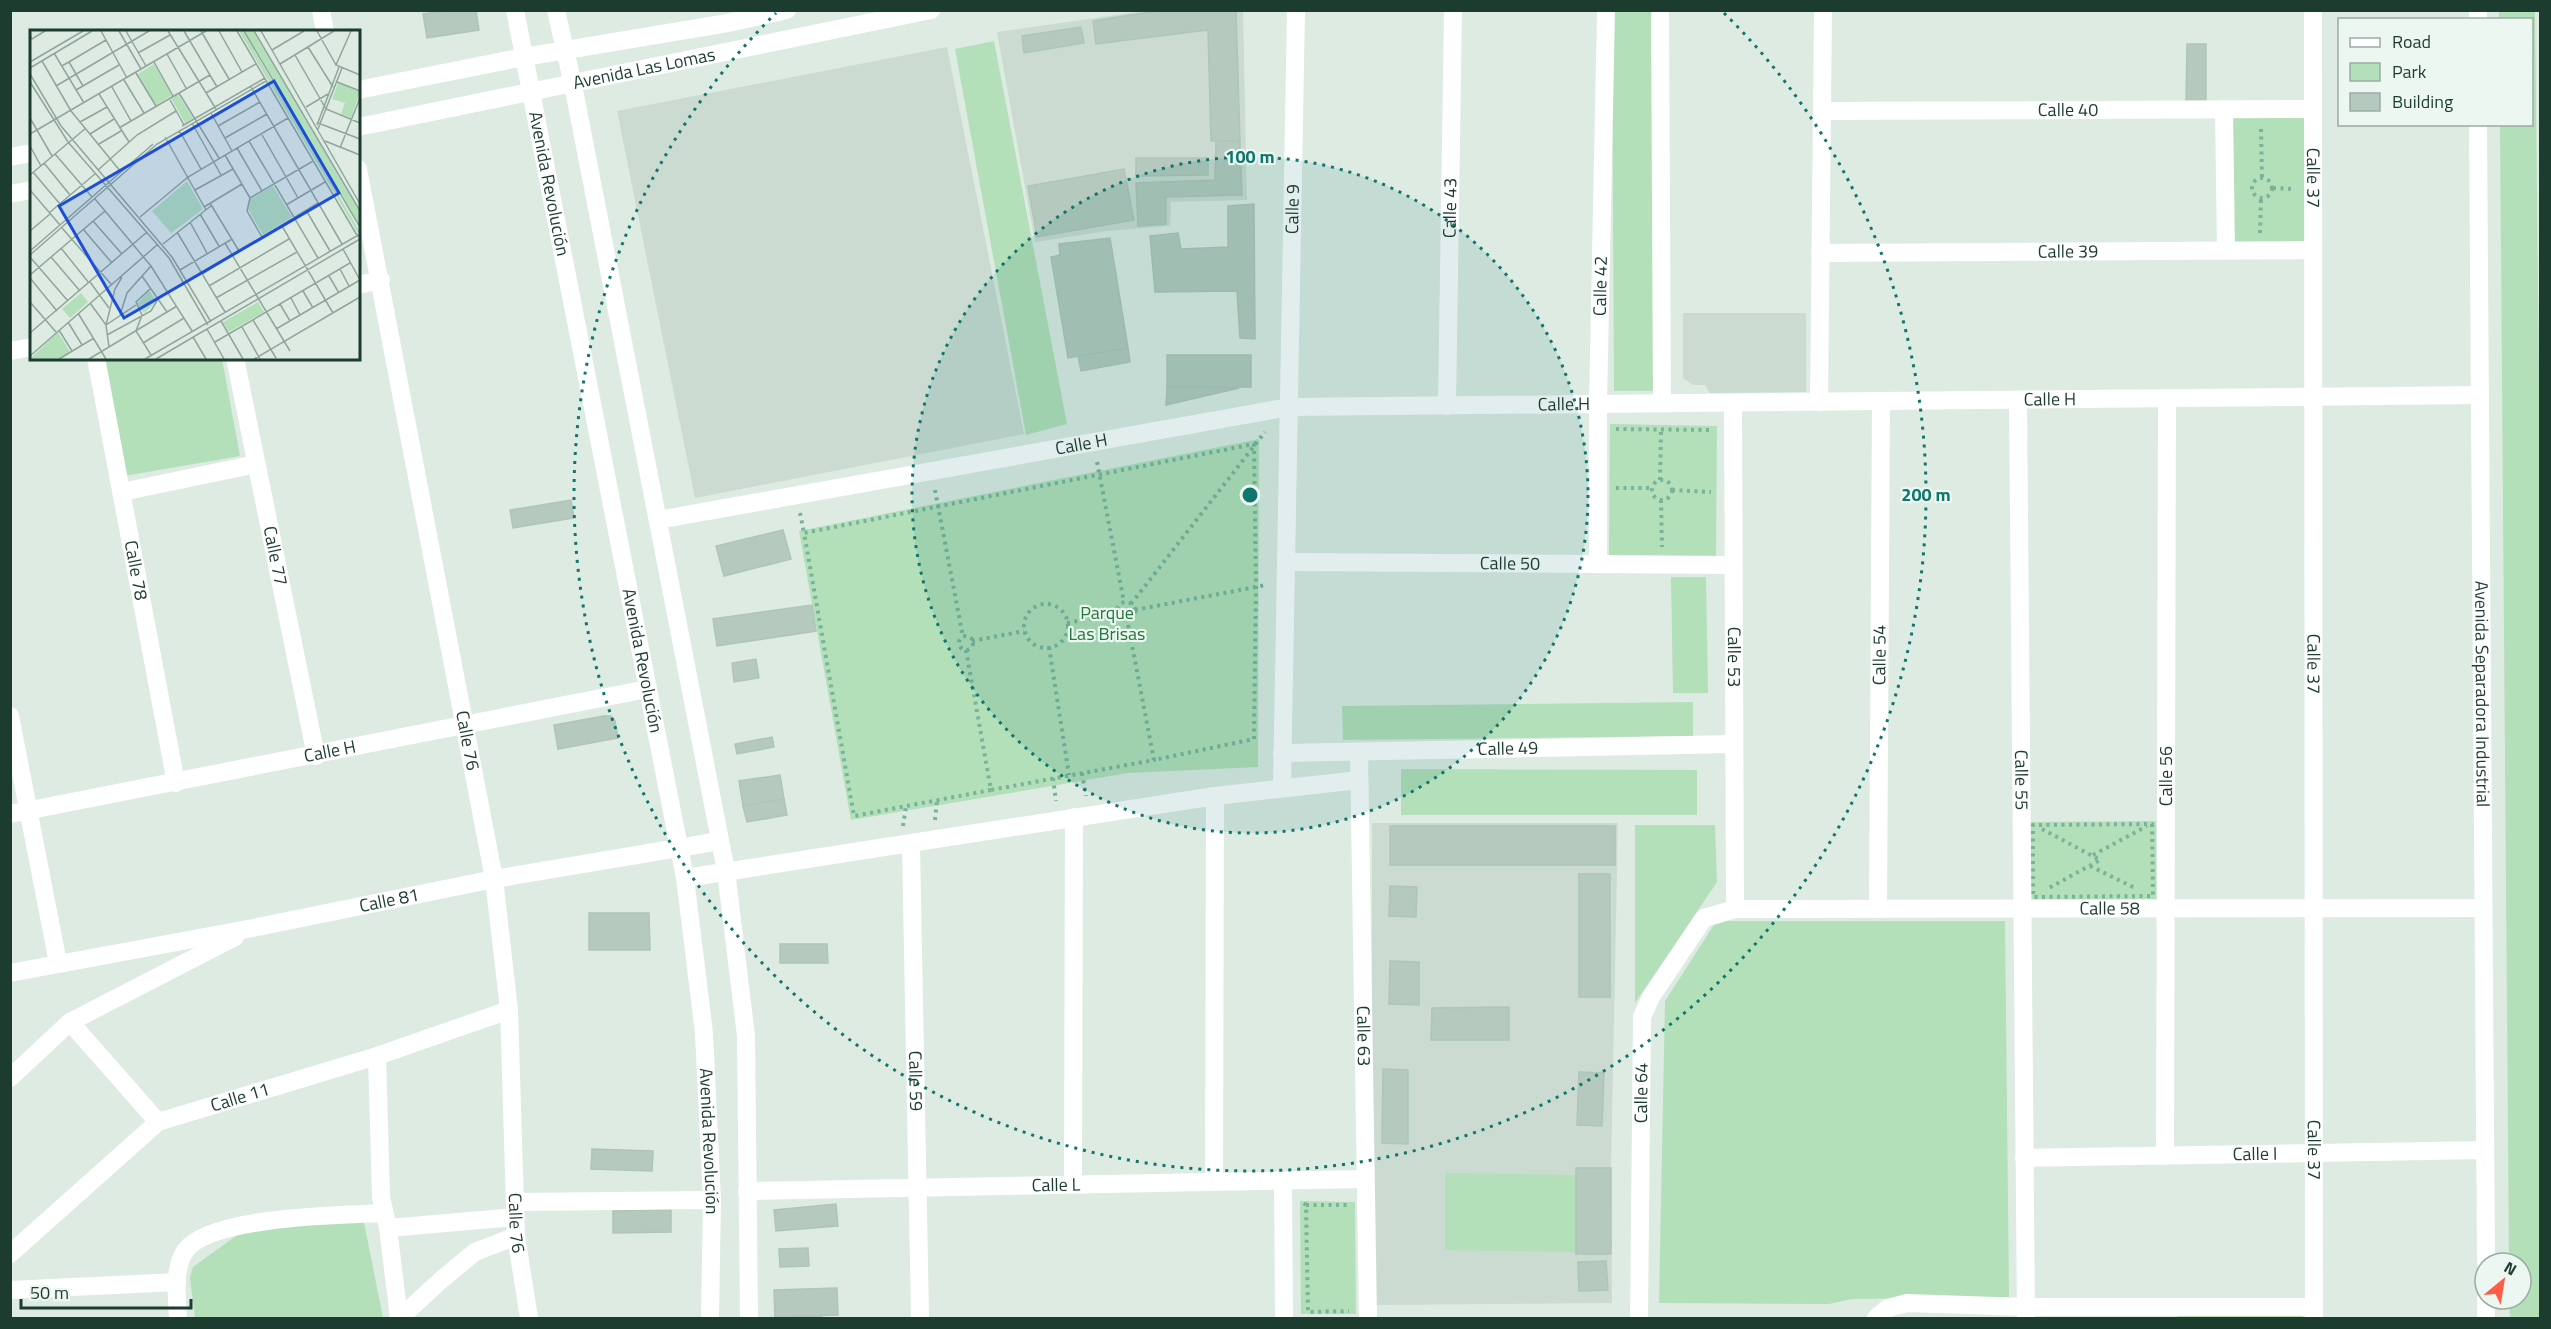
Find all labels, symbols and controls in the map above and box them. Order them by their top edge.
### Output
legend [2338,18,2533,126]
text: Road [2392,28,2431,55]
inset map [30,30,360,360]
street label: Avenida Las Lomas [570,40,718,96]
text: Park [2392,58,2427,85]
text: Building [2392,88,2453,115]
street label: Calle 40 [2038,96,2098,123]
street label: Avenida Revolución [522,109,577,258]
text: 100 m [1225,143,1275,170]
street label: Calle 37 [2300,148,2327,208]
street label: Calle 43 [1436,178,1463,238]
street label: Calle 9 [1278,184,1306,234]
street label: Calle 39 [2038,237,2098,265]
street label: Calle 42 [1586,256,1614,316]
street label: Calle H [2024,385,2076,413]
street label: Calle H [1538,390,1590,417]
street label: Calle H [1053,426,1109,462]
text: 200 m [1901,481,1951,508]
centre of rings [1240,485,1260,505]
street label: Calle 77 [257,524,295,588]
street label: Calle 78 [118,538,155,602]
street label: Calle 50 [1480,549,1540,577]
street label: Avenida Separadora Industrial [2468,581,2497,807]
street label: Avenida Revolución [616,586,670,735]
park label: Parque Las Brisas [1069,599,1146,647]
street label: Calle 54 [1865,625,1893,685]
street label: Calle 53 [1721,627,1748,687]
street label: Calle 37 [2300,634,2328,694]
street label: Calle 76 [449,708,487,773]
street label: Calle H [301,732,358,769]
street label: Calle 49 [1477,734,1538,762]
street label: Calle 56 [2152,746,2179,806]
street label: Calle 55 [2008,750,2036,810]
street label: Calle 81 [357,881,421,919]
street label: Calle 58 [2079,894,2140,922]
street label: Calle 63 [1350,1006,1378,1066]
street label: Calle 59 [902,1050,930,1111]
street label: Calle 64 [1627,1063,1655,1123]
street label: Avenida Revolución [693,1067,726,1215]
street label: Calle 11 [207,1075,273,1118]
street label: Calle 37 [2301,1120,2328,1180]
street label: Calle I [2232,1140,2278,1167]
street label: Calle L [1031,1171,1081,1198]
street label: Calle 76 [502,1193,533,1255]
north arrow [2473,1251,2533,1311]
text: N [2500,1255,2521,1281]
scale bar [21,1272,190,1310]
text: 50 m [30,1279,69,1306]

